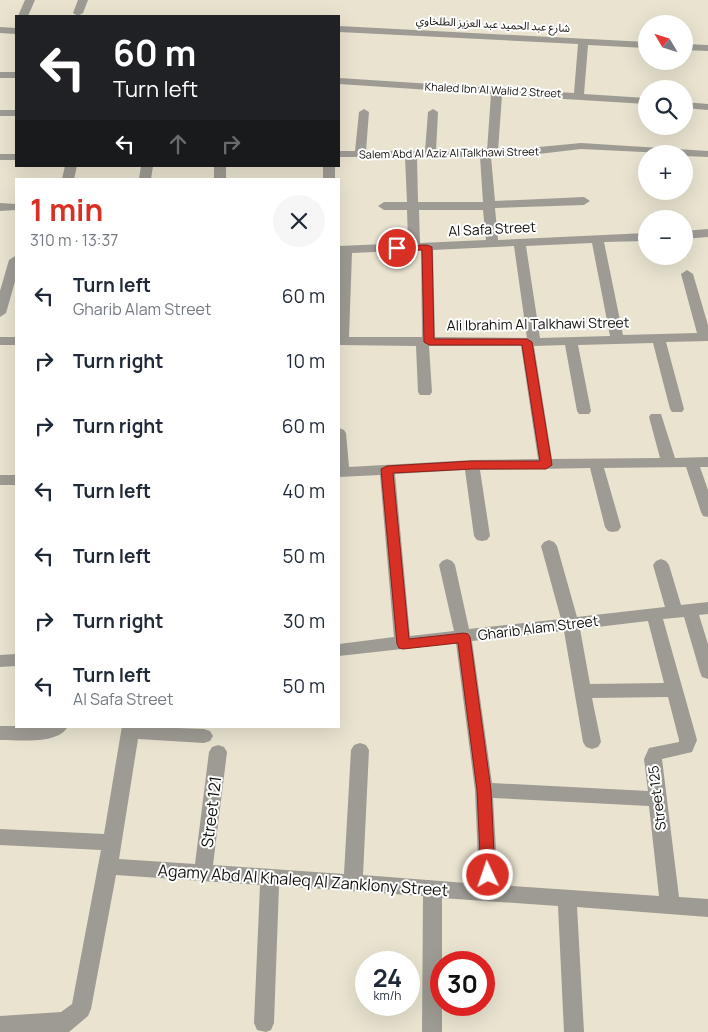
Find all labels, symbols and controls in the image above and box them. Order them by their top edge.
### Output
street label: شارع عبد الحميد عبد العزيز الطلخاوي [415,12,571,38]
north arrow [638,15,692,70]
map controls [638,15,693,265]
text: 60 m [113,29,196,77]
icon: left [30,35,95,100]
text: Turn left [113,74,198,104]
street label: Khaled Ibn Al Walid 2 Street [424,78,562,101]
button: search [638,80,693,135]
icon: left [111,130,139,158]
icon: ahead [164,130,192,158]
icon: right [217,130,245,158]
street label: Salem Abd Al Aziz Al Talkhawi Street [359,143,539,162]
button: + [638,145,693,200]
text: 1 min [30,189,103,230]
button: close [273,195,325,247]
button: − [638,210,693,265]
street label: Al Safa Street [448,217,537,240]
pin [376,227,418,269]
text: 310 m · 13:37 [30,229,118,251]
icon: arrive [383,234,411,262]
text: Turn left [73,272,151,298]
icon: left [30,282,58,310]
text: 60 m [282,283,325,309]
text: Gharib Alam Street [73,298,211,320]
street label: Ali Ibrahim Al Talkhawi Street [447,312,630,335]
icon: right [30,347,58,375]
text: Turn right [73,348,163,374]
text: 10 m [286,348,325,374]
icon: right [30,412,58,440]
text: Turn right [73,413,163,439]
text: 60 m [282,413,325,439]
icon: left [30,477,58,505]
text: Turn left [73,478,151,504]
text: 40 m [282,478,325,504]
icon: left [30,542,58,570]
text: Turn left [73,543,151,569]
text: 50 m [283,543,325,569]
icon: right [30,607,58,635]
text: Turn right [73,608,163,634]
text: 30 m [283,608,325,634]
street label: Gharib Alam Street [477,611,600,644]
text: Turn left [73,662,151,688]
icon: left [30,672,58,700]
text: 50 m [283,673,325,699]
text: Al Safa Street [73,688,173,710]
street label: Street 125 [643,764,670,832]
street label: Street 121 [196,775,226,849]
position arrow [461,848,513,900]
street label: Agamy Abd Al Khaleq Al Zanklony Street [157,859,449,901]
speed limit sign: 30 [430,951,495,1016]
text: 24 [373,960,402,995]
text: km/h [374,987,401,1004]

